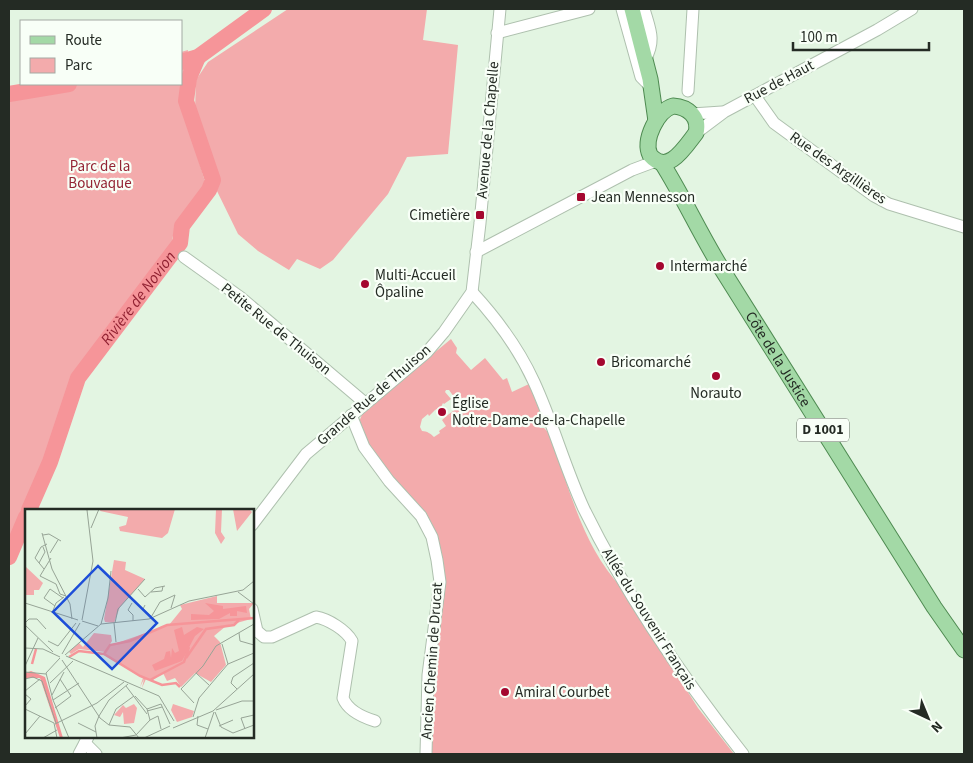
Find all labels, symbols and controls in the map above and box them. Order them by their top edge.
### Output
legend [20,20,182,85]
scale bar [793,20,929,52]
text: 100 m [800,27,838,48]
text: Route [65,30,102,51]
text: Parc [65,55,92,76]
street label: Rue de Haut [740,55,818,109]
street label: Avenue de la Chapelle [472,61,504,199]
street label: Rue des Argillières [785,127,891,209]
park label: Parc de la Bouvaque [68,156,132,194]
place label: Jean Mennesson [591,187,695,208]
marker: Jean Mennesson [575,191,587,203]
place label: Cimetière [409,205,470,226]
marker: Cimetière [474,209,486,221]
water label: Rivière de Novion [96,247,181,350]
place label: Intermarché [670,256,747,277]
marker: Intermarché [654,260,666,272]
place label: Multi-Accueil Ôpaline [375,265,456,303]
street label: Petite Rue de Thuison [217,278,335,380]
marker: Multi-Accueil Ôpaline [359,278,371,290]
street label: Côte de la Justice [740,307,816,411]
street label: Grande Rue de Thuison [312,339,436,451]
place label: Bricomarché [611,352,691,373]
marker: Bricomarché [595,356,607,368]
marker: Norauto [710,370,722,382]
place label: Norauto [690,383,742,404]
place label: Église Notre-Dame-de-la-Chapelle [452,393,625,431]
marker: Église Notre-Dame-de-la-Chapelle [436,406,448,418]
road number: D 1001 [797,418,849,442]
inset map [25,509,254,738]
street label: Allée du Souvenir Français [597,544,701,694]
street label: Ancien Chemin de Drucat [416,582,448,740]
place label: Amiral Courbet [515,682,609,703]
marker: Amiral Courbet [499,686,511,698]
north arrow [903,693,953,743]
text: N [926,716,947,737]

